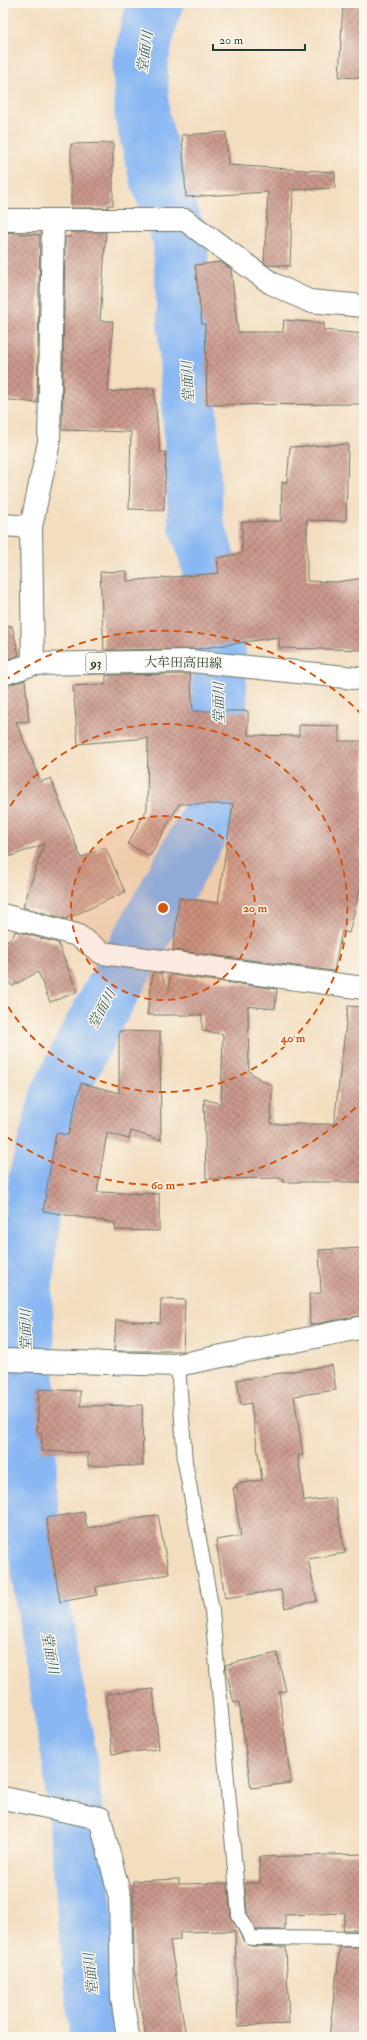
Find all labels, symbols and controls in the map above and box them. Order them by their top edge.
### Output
scale bar [213,26,305,52]
water label: 堂面川 [134,28,157,74]
text: 20 m [219,33,244,48]
water label: 堂面川 [178,359,198,403]
road number: 93 [86,653,106,673]
street label: 大牟田高田線 [144,654,222,672]
water label: 堂面川 [210,680,228,724]
centre of rings [156,901,170,915]
text: 20 m [243,901,268,916]
water label: 堂面川 [84,985,121,1031]
text: 40 m [280,1031,306,1046]
text: 60 m [151,1178,176,1193]
water label: 堂面川 [17,1307,35,1351]
water label: 堂面川 [38,1631,62,1677]
water label: 堂面川 [80,1950,102,1996]

